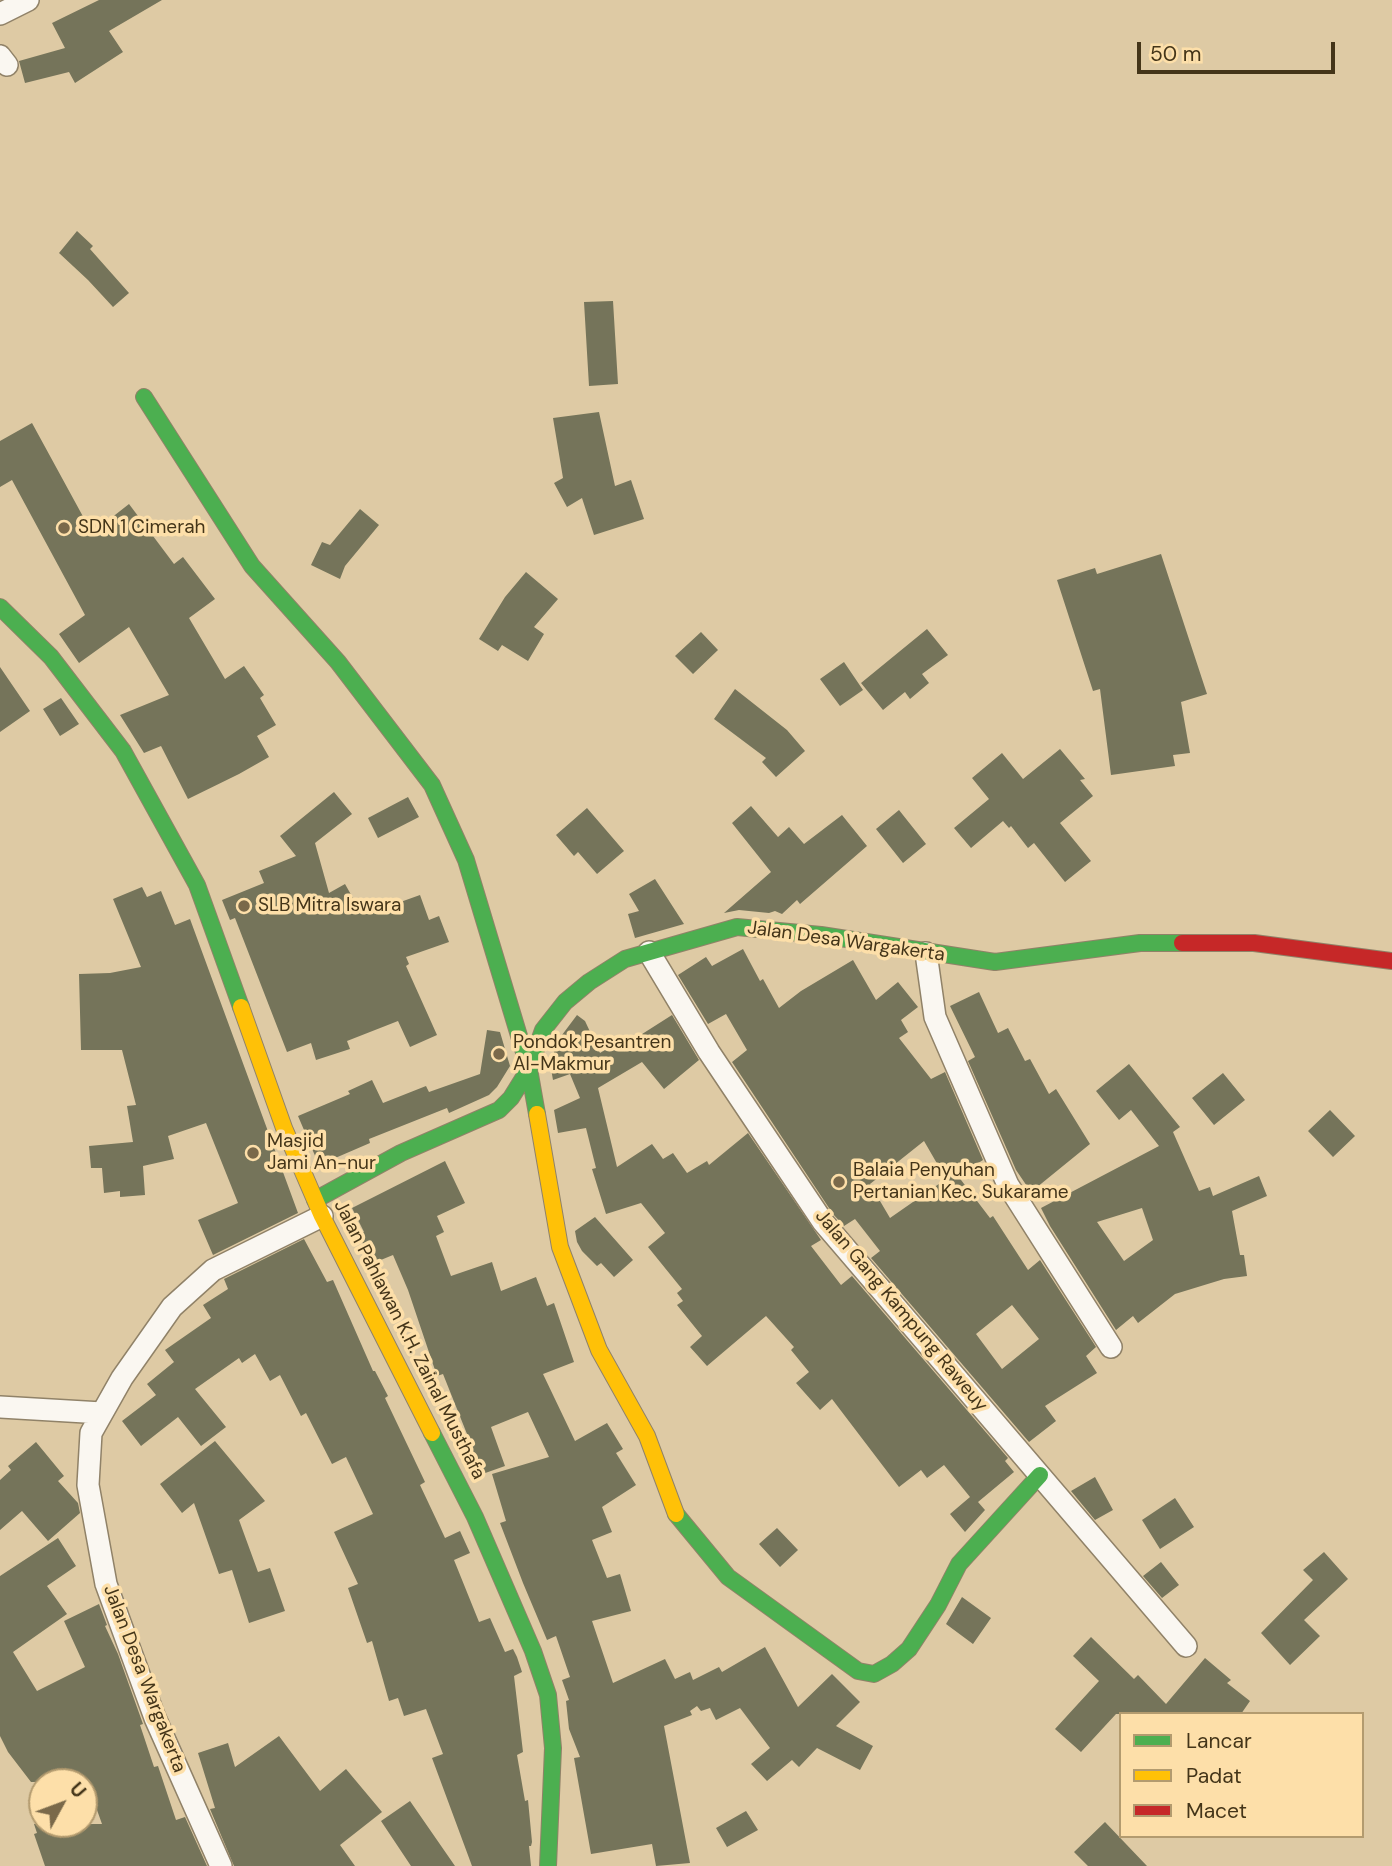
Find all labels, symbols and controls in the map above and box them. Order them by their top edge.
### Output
scale bar [1140,28,1338,72]
text: 50 m [1150,40,1201,68]
place label: SDN 1 Cimerah [78,517,205,539]
marker: SDN 1 Cimerah [56,520,72,536]
place label: SLB Mitra Iswara [258,895,401,917]
marker: SLB Mitra Iswara [236,898,252,914]
street label: Jalan Desa Wargakerta [746,917,946,967]
place label: Pondok Pesantren Al-Makmur [513,1032,671,1076]
marker: Pondok Pesantren Al-Makmur [491,1046,507,1062]
place label: Masjid Jami An-nur [267,1131,376,1175]
marker: Masjid Jami An-nur [245,1145,261,1161]
place label: Balaia Penyuhan Pertanian Kec. Sukarame [853,1160,1069,1204]
marker: Balaia Penyuhan Pertanian Kec. Sukarame [831,1174,847,1190]
street label: Jalan Pahlawan K.H. Zainal Musthafa [328,1196,490,1484]
street label: Jalan Gang Kampung Raweuy [810,1205,992,1417]
street label: Jalan Desa Wargakerta [98,1582,190,1776]
legend [1119,1712,1364,1838]
text: Lancar [1186,1727,1252,1755]
text: Padat [1186,1762,1242,1790]
north arrow [28,1768,98,1838]
text: U [64,1777,91,1803]
text: Macet [1186,1797,1247,1825]

